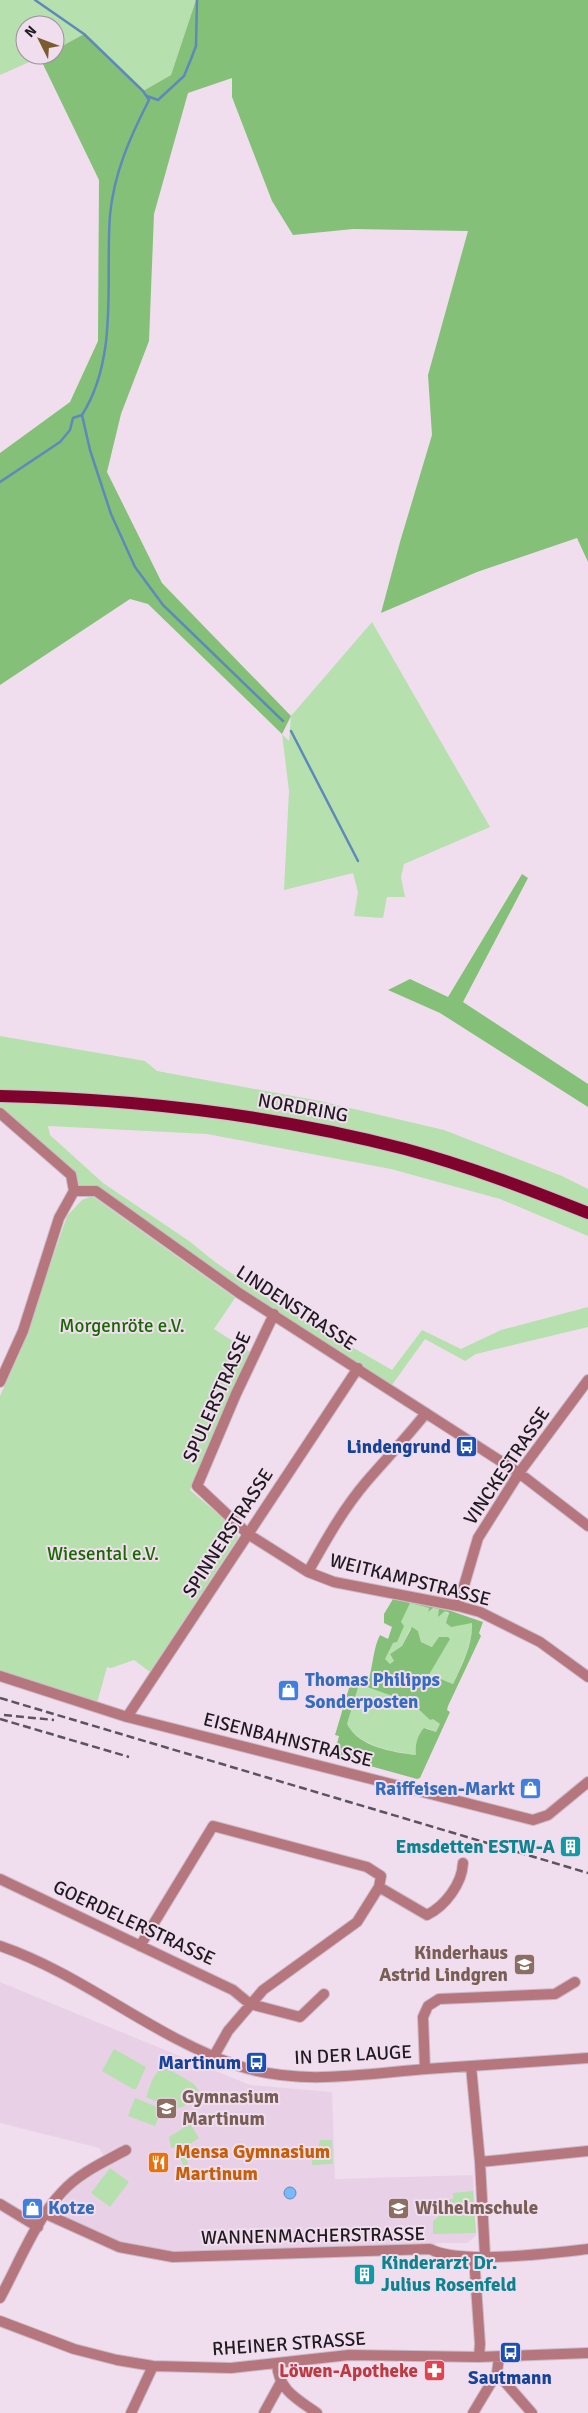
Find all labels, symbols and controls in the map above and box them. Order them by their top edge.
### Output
north arrow [15,15,65,65]
text: N [21,22,40,41]
street label: NORDRING [256,1088,350,1128]
street label: LINDENSTRASSE [231,1260,361,1356]
park label: Morgenröte e.V. [59,1314,185,1338]
street label: SPULERSTRASSE [178,1328,256,1466]
street label: VINCKESTRASSE [459,1402,555,1530]
place label: Lindengrund [346,1435,451,1459]
bus stop icon: Lindengrund [455,1435,479,1459]
street label: SPINNERSTRASSE [177,1464,279,1602]
park label: Wiesental e.V. [47,1542,159,1566]
street label: WEITKAMPSTRASSE [327,1548,493,1612]
place label: Thomas Philipps Sonderposten [305,1668,440,1714]
shop icon: Thomas Philipps Sonderposten [277,1679,301,1703]
street label: EISENBAHNSTRASSE [201,1707,375,1773]
place label: Raiffeisen-Markt [375,1777,515,1801]
shop icon: Raiffeisen-Markt [519,1777,543,1801]
place label: Emsdetten ESTW-A [395,1835,555,1859]
building icon: Emsdetten ESTW-A [559,1835,583,1859]
street label: GOERDELERSTRASSE [49,1875,219,1971]
place label: Kinderhaus Astrid Lindgren [379,1941,508,1987]
school or university icon: Kinderhaus Astrid Lindgren [512,1952,536,1976]
street label: IN DER LAUGE [294,2040,412,2070]
place label: Martinum [158,2051,241,2075]
bus stop icon: Martinum [245,2051,269,2075]
place label: Gymnasium Martinum [182,2085,279,2131]
school or university icon: Gymnasium Martinum [154,2096,178,2120]
place label: Mensa Gymnasium Martinum [175,2140,330,2186]
restaurant icon: Mensa Gymnasium Martinum [147,2151,171,2175]
shop icon: Kotze [20,2196,44,2220]
place label: Kotze [48,2196,95,2220]
school or university icon: Wilhelmschule [387,2196,411,2220]
place label: Wilhelmschule [415,2196,538,2220]
street label: WANNENMACHERSTRASSE [201,2222,425,2250]
place label: Kinderarzt Dr. Julius Rosenfeld [381,2251,517,2297]
building icon: Kinderarzt Dr. Julius Rosenfeld [353,2262,377,2286]
street label: RHEINER STRASSE [211,2327,367,2361]
bus stop icon: Sautmann [498,2340,522,2364]
place label: Löwen-Apotheke [279,2359,418,2383]
pharmacy icon: Löwen-Apotheke [422,2359,446,2383]
place label: Sautmann [468,2366,552,2390]

